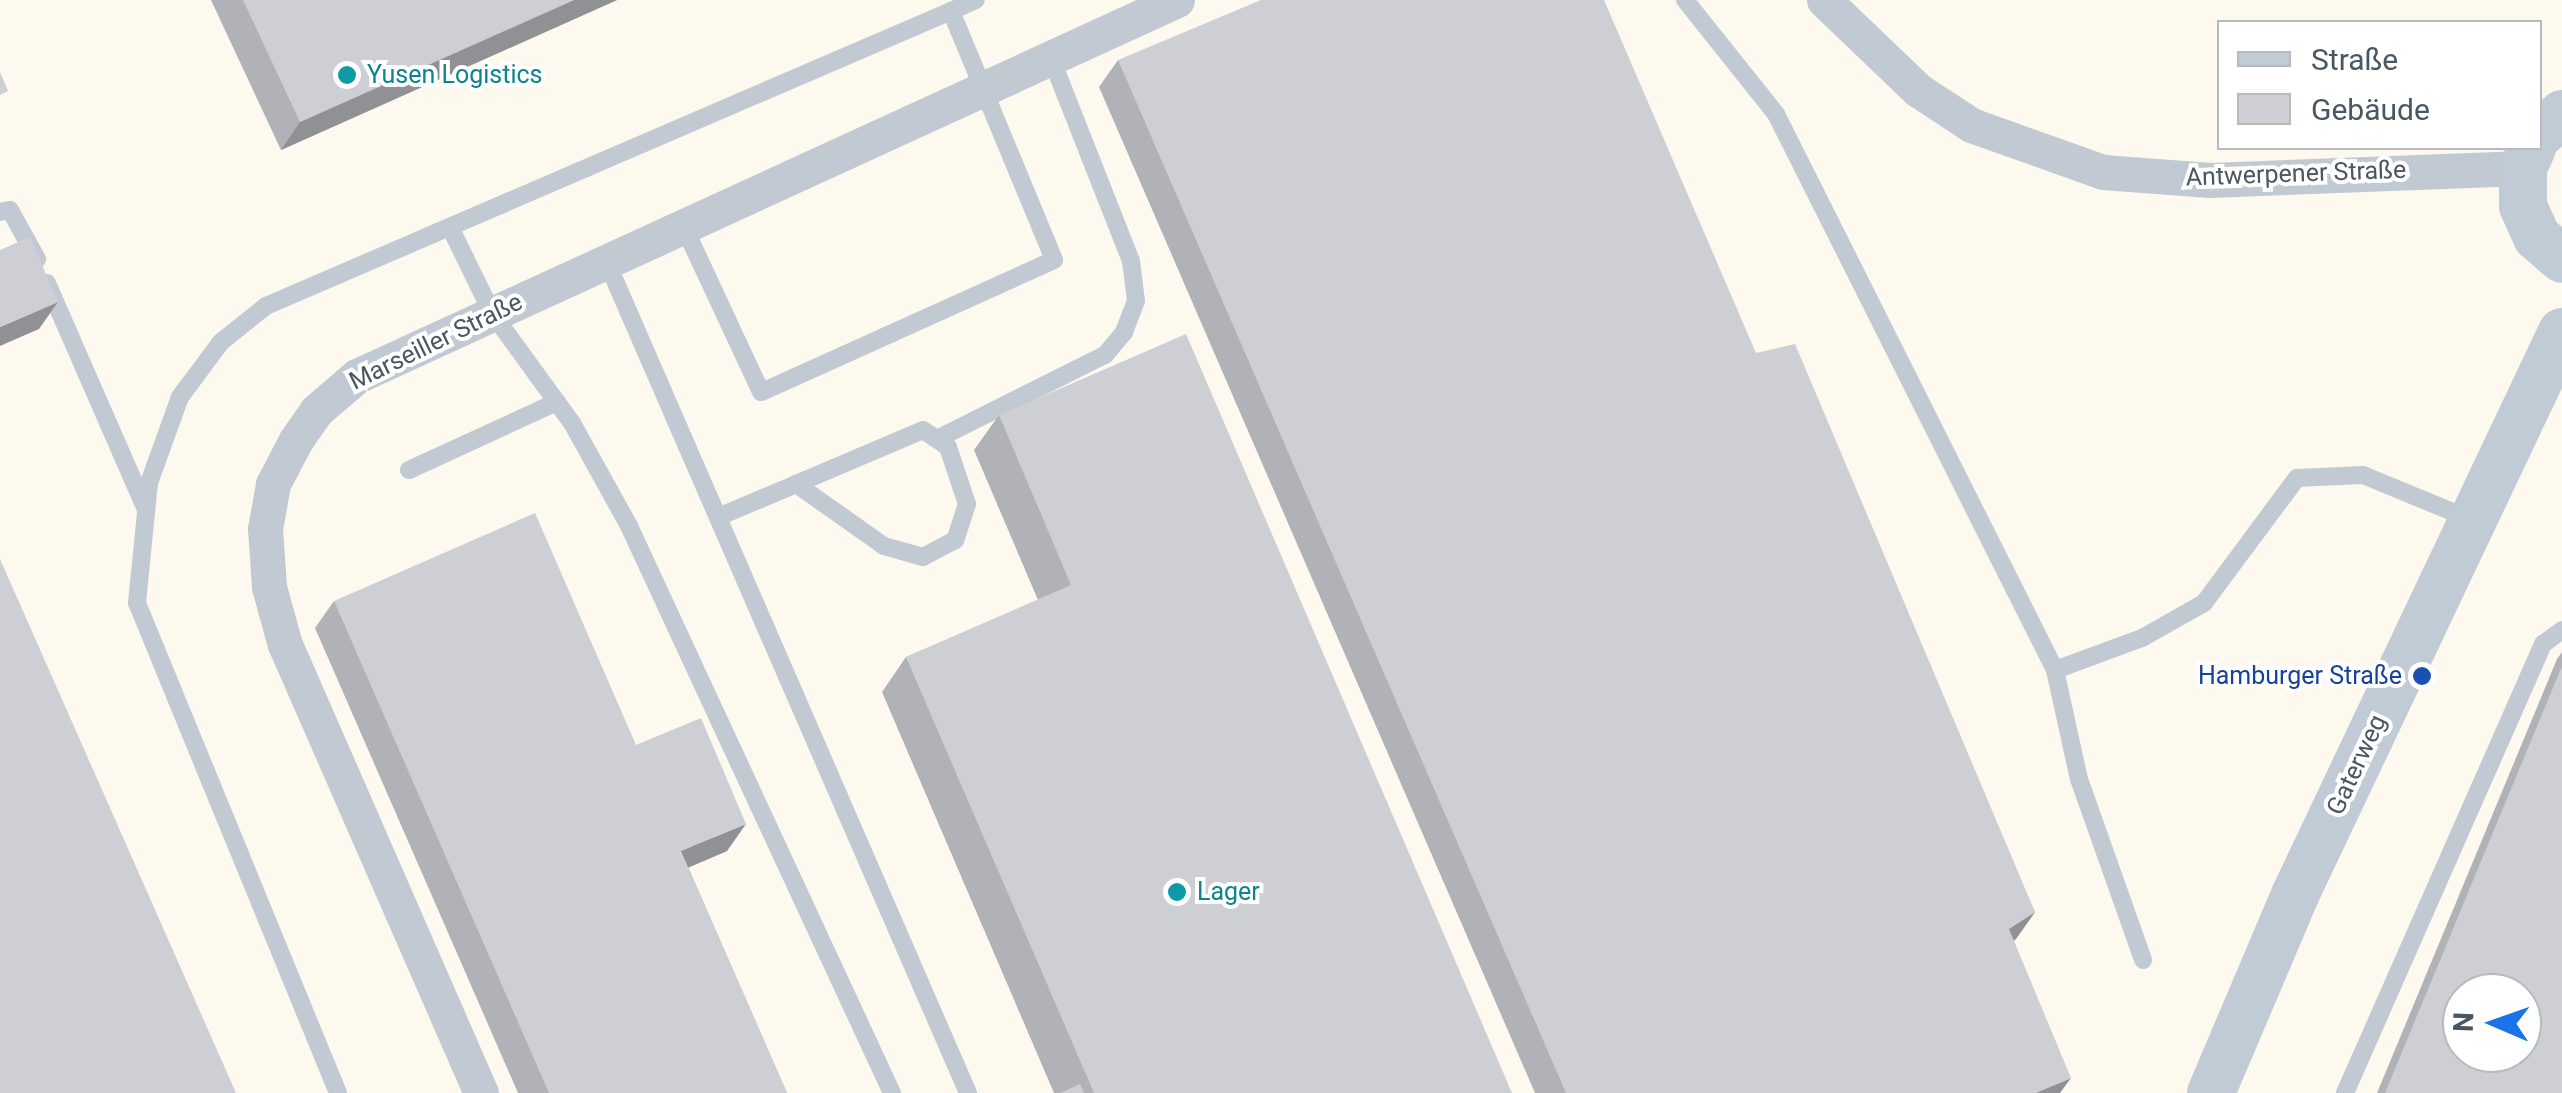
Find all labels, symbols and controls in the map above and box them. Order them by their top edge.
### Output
legend [2217,20,2542,150]
text: Straße [2311,42,2398,77]
place label: Yusen Logistics [367,60,542,90]
marker: Yusen Logistics [336,64,358,86]
text: Gebäude [2311,92,2430,127]
street label: Antwerpener Straße [2185,155,2407,193]
street label: Marseiller Straße [345,287,527,397]
place label: Hamburger Straße [2198,661,2402,691]
marker: Hamburger Straße [2411,665,2433,687]
street label: Gaterweg [2321,710,2393,820]
place label: Lager [1197,877,1260,907]
marker: Lager [1166,881,1188,903]
north arrow [2442,973,2542,1073]
text: N [2447,1012,2480,1032]

